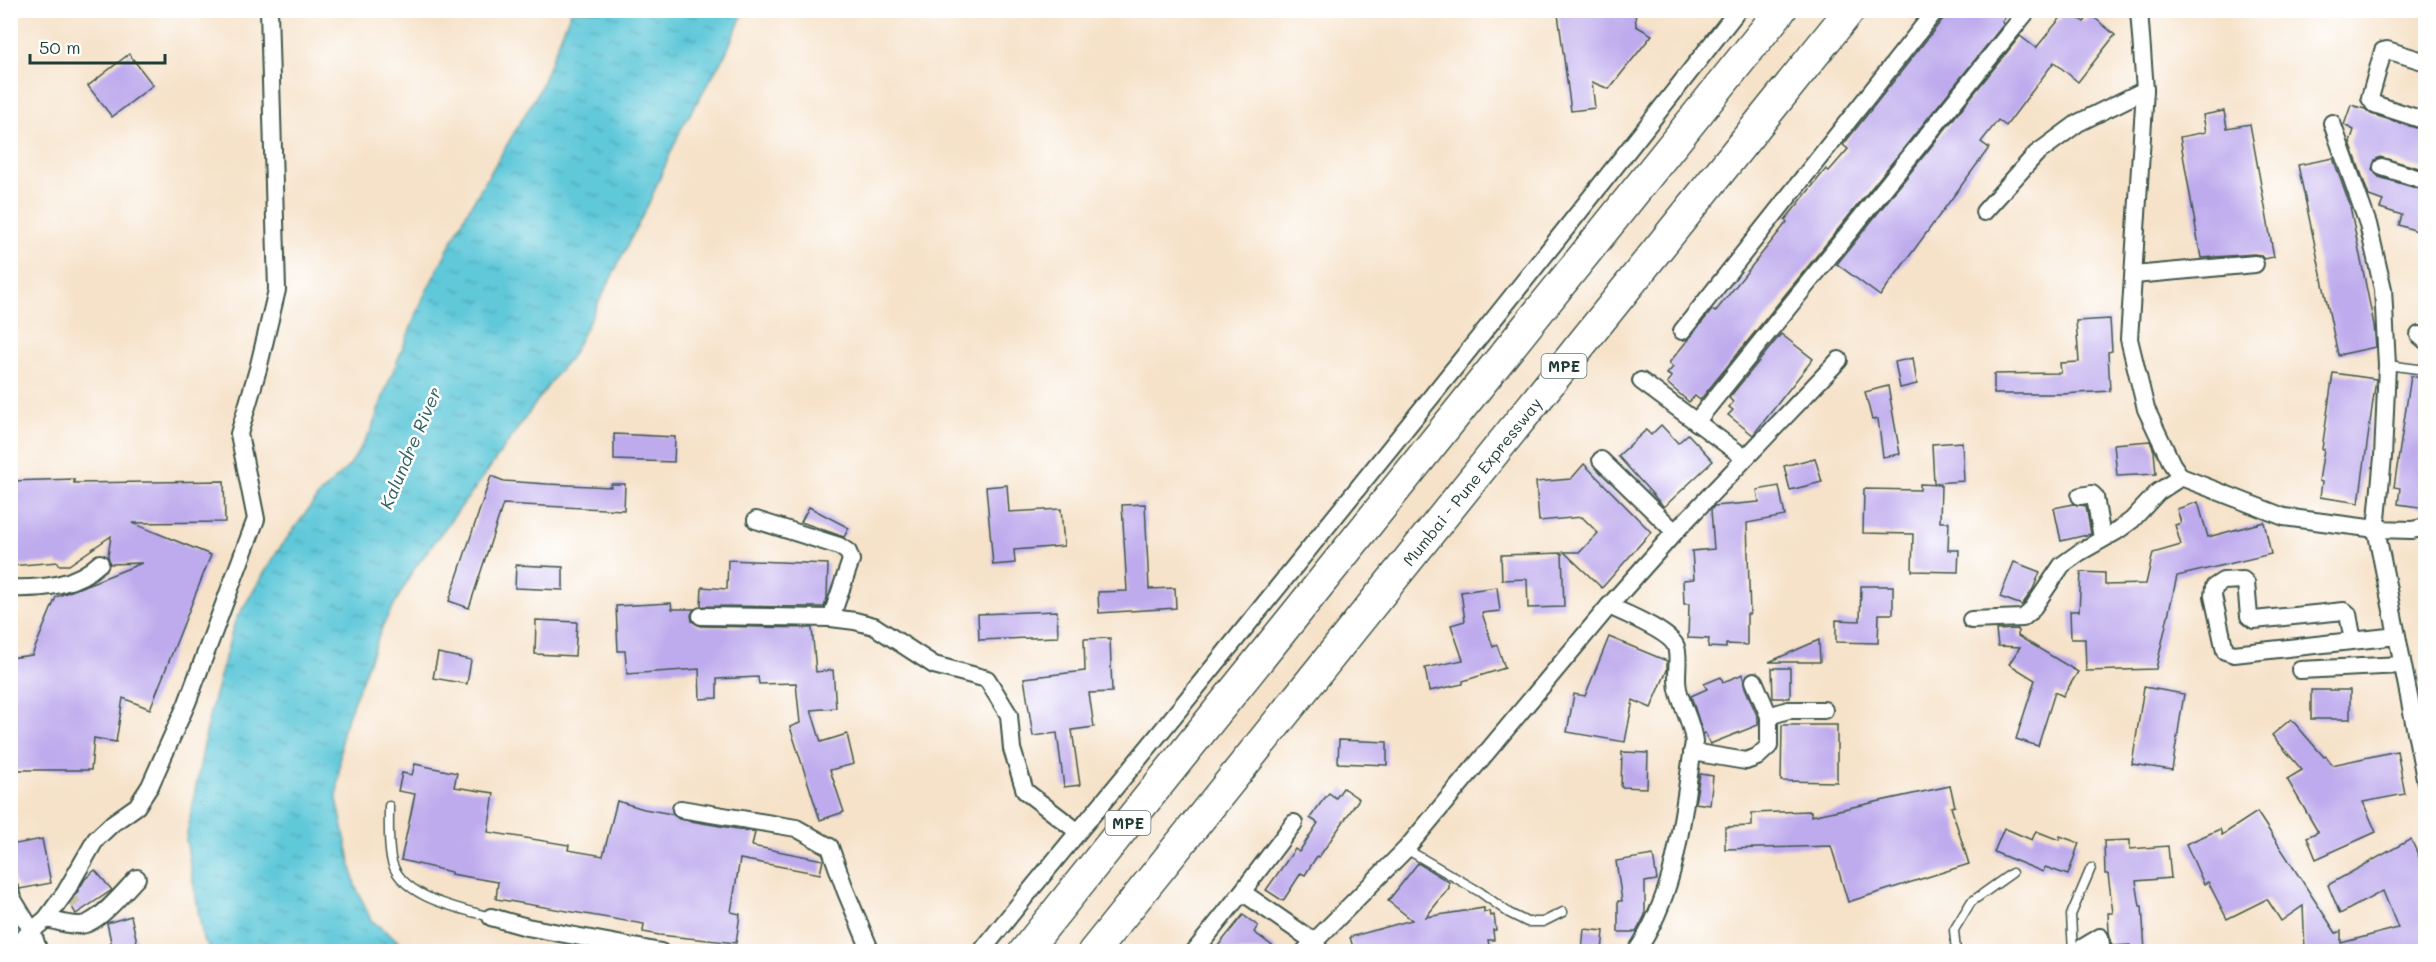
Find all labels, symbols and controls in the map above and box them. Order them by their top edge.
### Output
scale bar [30,27,165,65]
text: 50 m [39,35,81,59]
road number: MPE [1542,354,1586,378]
water label: Kalundre River [373,383,447,513]
street label: Mumbai - Pune Expressway [1397,393,1545,570]
road number: MPE [1106,811,1150,835]

